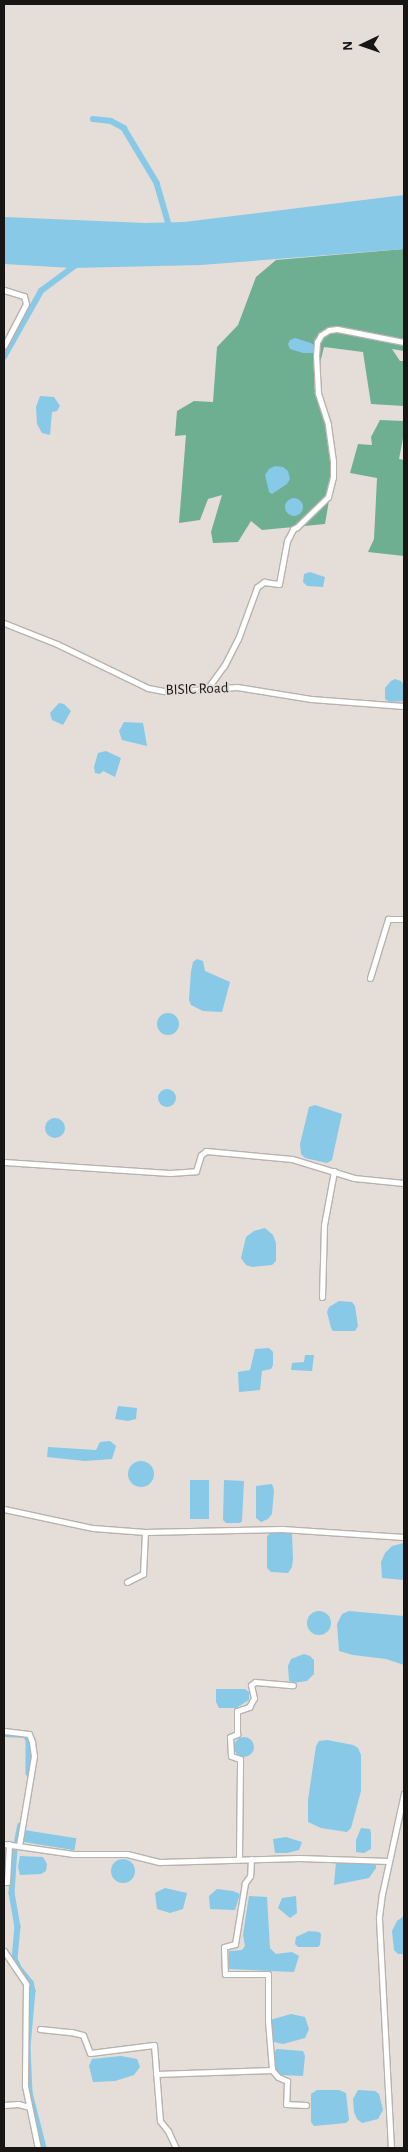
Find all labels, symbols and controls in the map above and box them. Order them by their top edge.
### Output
north arrow [338,20,388,70]
text: N [341,41,355,51]
street label: BISIC Road [165,679,229,699]

